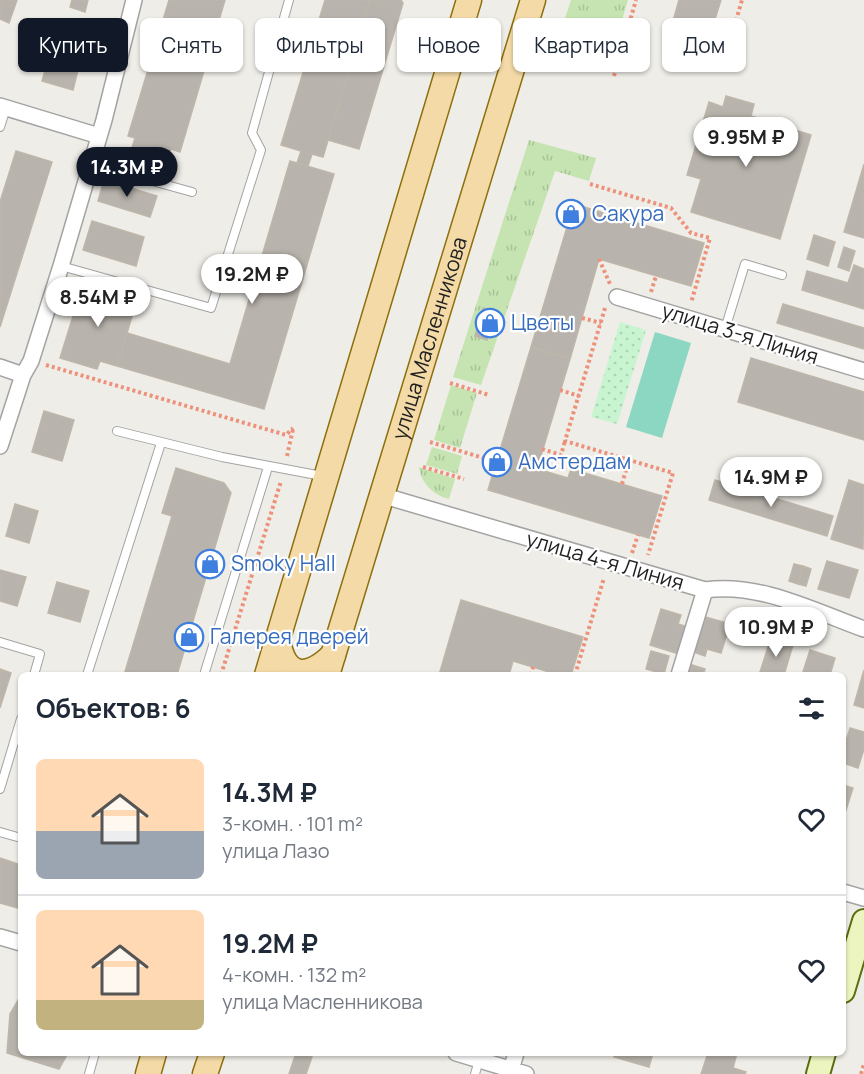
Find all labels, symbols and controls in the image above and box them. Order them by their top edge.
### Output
chip: Купить [18,18,128,72]
chip: Снять [140,18,243,72]
chip: Фильтры [255,18,385,72]
chip: Новое [397,18,501,72]
chip: Квартира [513,18,650,72]
chip: Дом [662,18,746,72]
pin: 9.95M ₽ [691,117,801,168]
text: 9.95M ₽ [707,123,785,150]
pin: 14.3M ₽ [72,147,182,198]
text: 14.3M ₽ [90,153,164,180]
shop icon: Сакура [555,198,587,230]
place label: Сакура [592,199,664,227]
street label: улица Масленникова [385,233,473,443]
pin: 19.2M ₽ [197,254,307,305]
text: 19.2M ₽ [215,260,289,287]
pin: 8.54M ₽ [43,277,153,328]
text: 8.54M ₽ [59,283,137,310]
street label: улица 3-я Линия [659,296,822,370]
shop icon: Цветы [474,307,506,339]
place label: Цветы [511,308,574,336]
shop icon: Амстердам [481,446,513,478]
place label: Амстердам [518,447,631,475]
pin: 14.9M ₽ [716,457,826,508]
text: 14.9M ₽ [734,463,808,490]
street label: улица 4-я Линия [523,524,688,596]
shop icon: Smoky Hall [194,548,226,580]
place label: Smoky Hall [231,549,336,577]
pin: 10.9M ₽ [721,607,831,658]
text: 10.9M ₽ [738,613,814,640]
shop icon: Галерея дверей [173,621,205,653]
place label: Галерея дверей [210,622,369,650]
text: Объектов: 6 [36,690,191,726]
icon: filters [795,692,828,725]
text: 14.3M ₽ [222,774,317,810]
icon: home [84,783,156,855]
icon: heart [795,803,828,836]
text: 3-комн. · 101 m² [222,810,363,837]
text: улица Лазо [222,837,330,864]
text: 19.2M ₽ [222,925,318,961]
icon: home [84,934,156,1006]
icon: heart [795,954,828,987]
text: 4-комн. · 132 m² [222,961,366,988]
text: улица Масленникова [222,988,423,1015]

